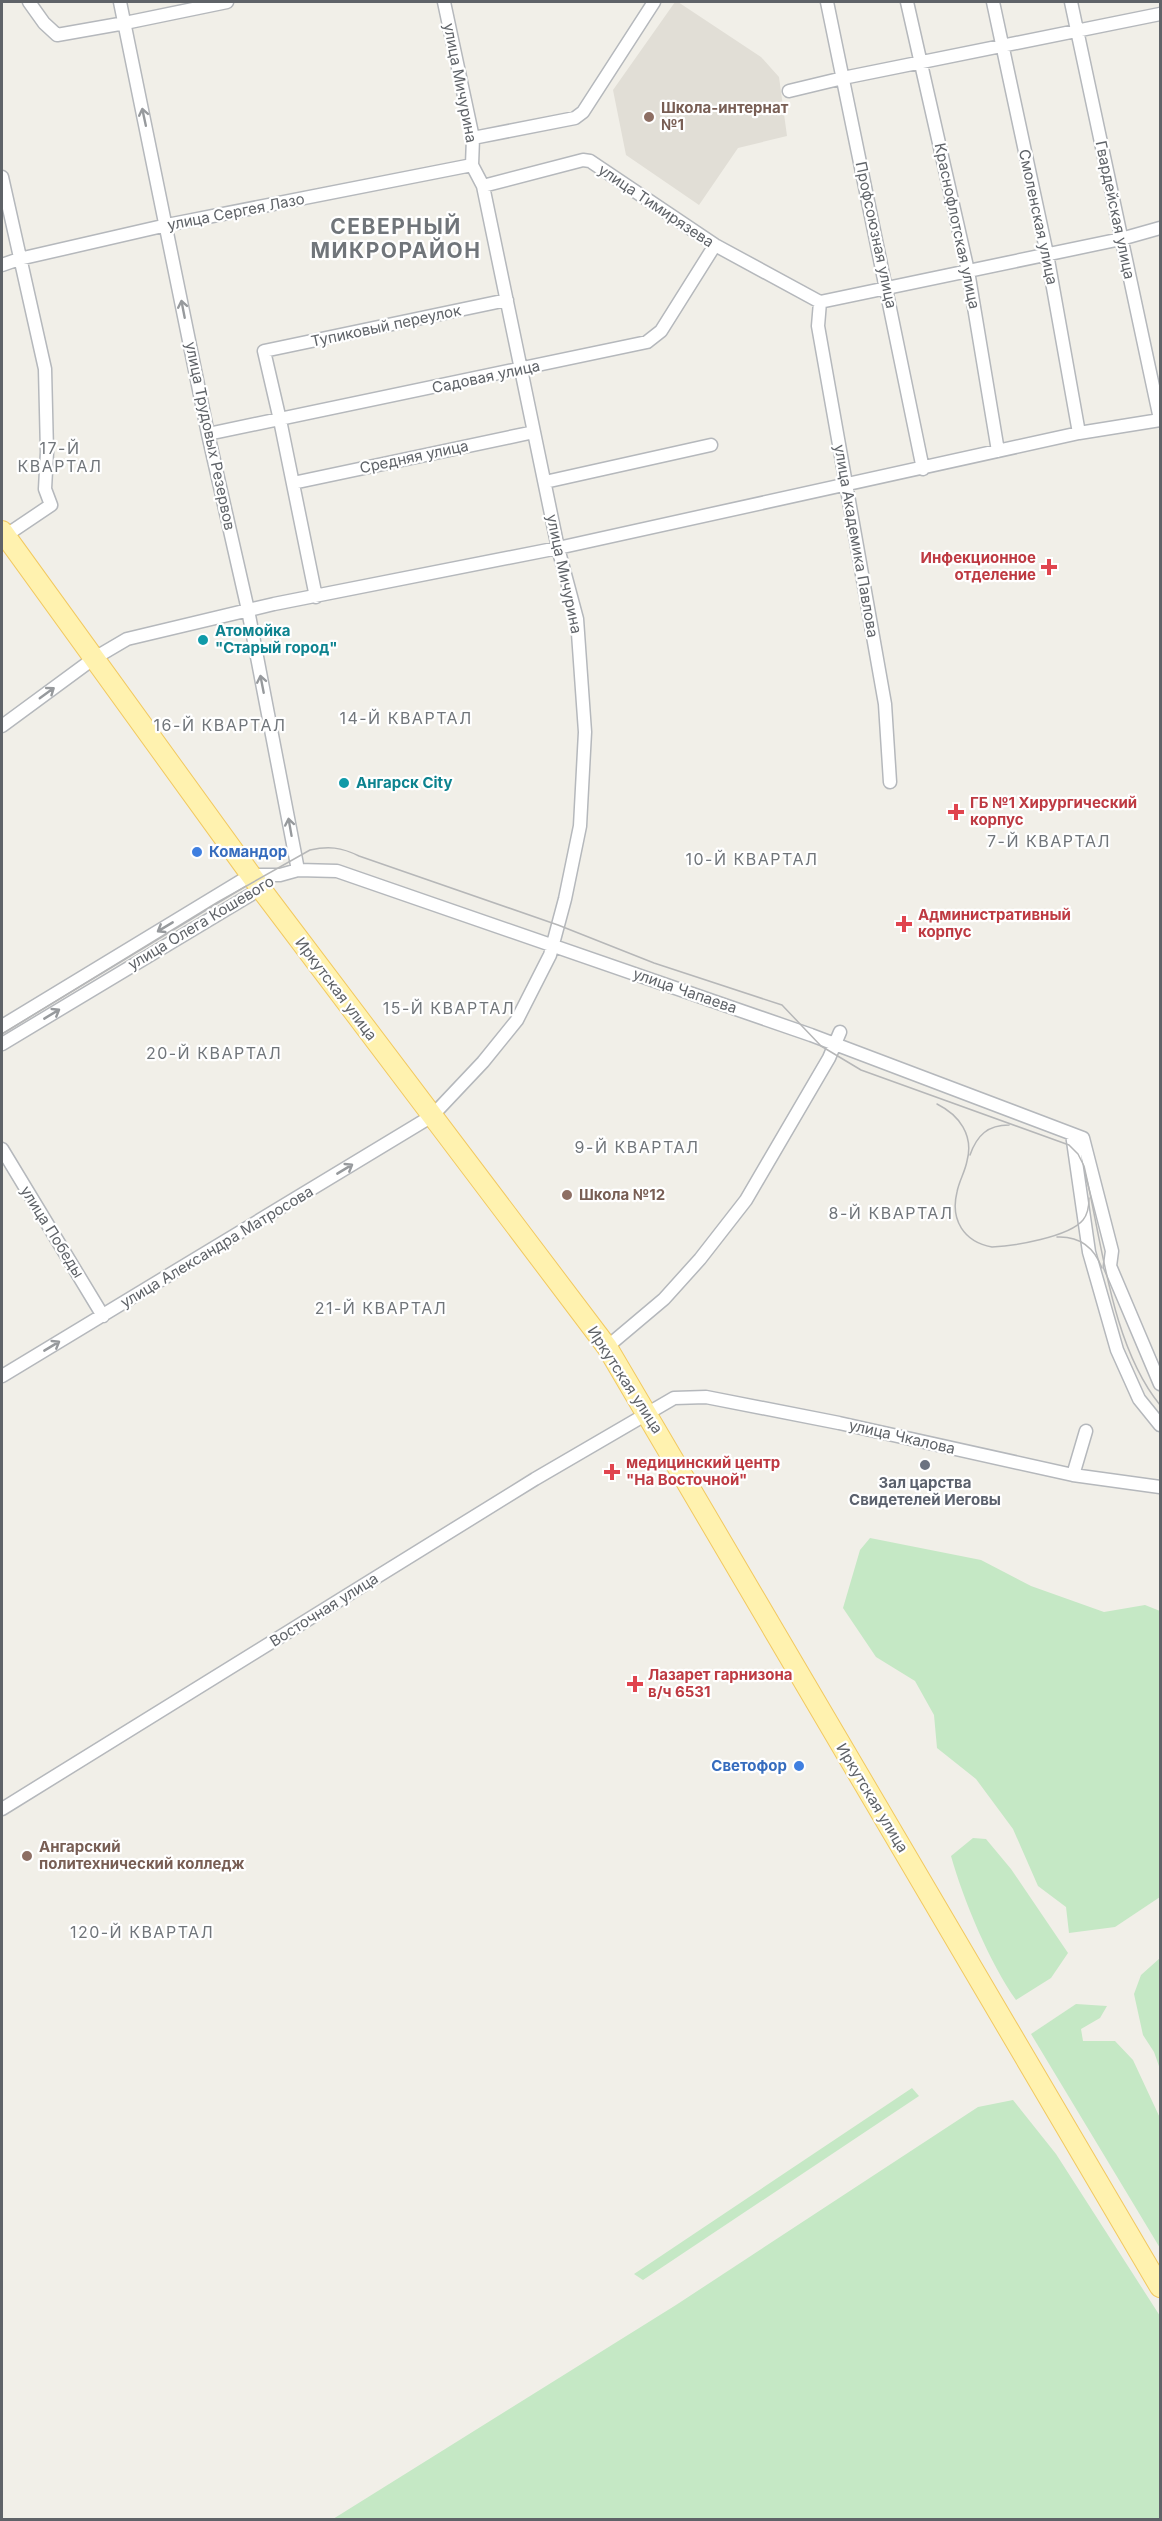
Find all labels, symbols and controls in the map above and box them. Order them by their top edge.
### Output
street label: улица Мичурина [440,21,481,144]
place label: Школа-интернат №1 [661,98,789,134]
one-way arrow [138,108,150,127]
marker: Школа-интернат №1 [642,110,656,124]
street label: Гвардейская улица [1092,139,1139,281]
street label: Краснофлотская улица [931,141,984,311]
street label: Смоленская улица [1015,147,1062,286]
street label: улица Тимирязева [595,160,718,251]
street label: Профсоюзная улица [852,160,901,310]
street label: улица Сергея Лазо [166,189,306,234]
district label: СЕВЕРНЫЙ МИКРОРАЙОН [311,213,481,263]
one-way arrow [177,299,188,319]
street label: Тупиковый переулок [309,300,463,351]
street label: улица Трудовых Резервов [181,340,240,532]
street label: Садовая улица [430,356,542,397]
street label: Средняя улица [358,436,470,477]
district label: 17-Й КВАРТАЛ [18,438,102,476]
street label: улица Академика Павлова [830,443,883,639]
street label: улица Мичурина [543,512,586,635]
place label: Инфекционное отделение [921,548,1036,584]
marker: Инфекционное отделение [1040,558,1058,576]
place label: Атомойка "Старый город" [215,621,338,657]
marker: Атомойка "Старый город" [196,633,210,647]
one-way arrow [256,675,267,695]
one-way arrow [39,686,55,699]
district label: 14-Й КВАРТАЛ [339,708,473,728]
district label: 16-Й КВАРТАЛ [154,715,286,735]
place label: Ангарск City [356,773,452,792]
marker: Ангарск City [337,776,351,790]
place label: ГБ №1 Хирургический корпус [970,793,1137,829]
marker: ГБ №1 Хирургический корпус [947,803,965,821]
one-way arrow [284,817,295,837]
district label: 7-Й КВАРТАЛ [987,831,1111,851]
place label: Командор [209,842,287,861]
marker: Командор [190,845,204,859]
district label: 10-Й КВАРТАЛ [686,849,818,869]
street label: улица Олега Кошевого [124,871,277,974]
place label: Административный корпус [918,905,1071,941]
marker: Административный корпус [895,915,913,933]
one-way arrow [157,922,174,934]
street label: Иркутская улица [291,933,381,1044]
street label: улица Чапаева [631,964,740,1017]
district label: 15-Й КВАРТАЛ [383,998,515,1018]
one-way arrow [43,1008,60,1020]
district label: 20-Й КВАРТАЛ [146,1043,282,1063]
district label: 9-Й КВАРТАЛ [575,1137,699,1157]
one-way arrow [336,1163,353,1175]
street label: улица Александра Матросова [117,1181,317,1312]
street label: улица Победы [17,1182,88,1281]
place label: Школа №12 [579,1185,665,1204]
marker: Школа №12 [560,1188,574,1202]
district label: 8-Й КВАРТАЛ [829,1203,953,1223]
district label: 21-Й КВАРТАЛ [315,1298,447,1318]
street label: Иркутская улица [584,1322,667,1437]
one-way arrow [43,1339,60,1351]
street label: улица Чкалова [847,1415,957,1458]
place label: медицинский центр "На Восточной" [626,1453,780,1489]
marker: Зал царства Свидетелей Иеговы [918,1458,932,1472]
marker: медицинский центр "На Восточной" [603,1463,621,1481]
place label: Зал царства Свидетелей Иеговы [849,1473,1001,1509]
street label: Восточная улица [266,1569,382,1651]
place label: Лазарет гарнизона в/ч 6531 [648,1665,793,1701]
marker: Лазарет гарнизона в/ч 6531 [626,1675,644,1693]
street label: Иркутская улица [832,1740,913,1856]
place label: Светофор [711,1756,787,1775]
marker: Светофор [792,1759,806,1773]
place label: Ангарский политехнический колледж [39,1837,245,1873]
marker: Ангарский политехнический колледж [20,1849,34,1863]
district label: 120-Й КВАРТАЛ [70,1922,214,1942]

